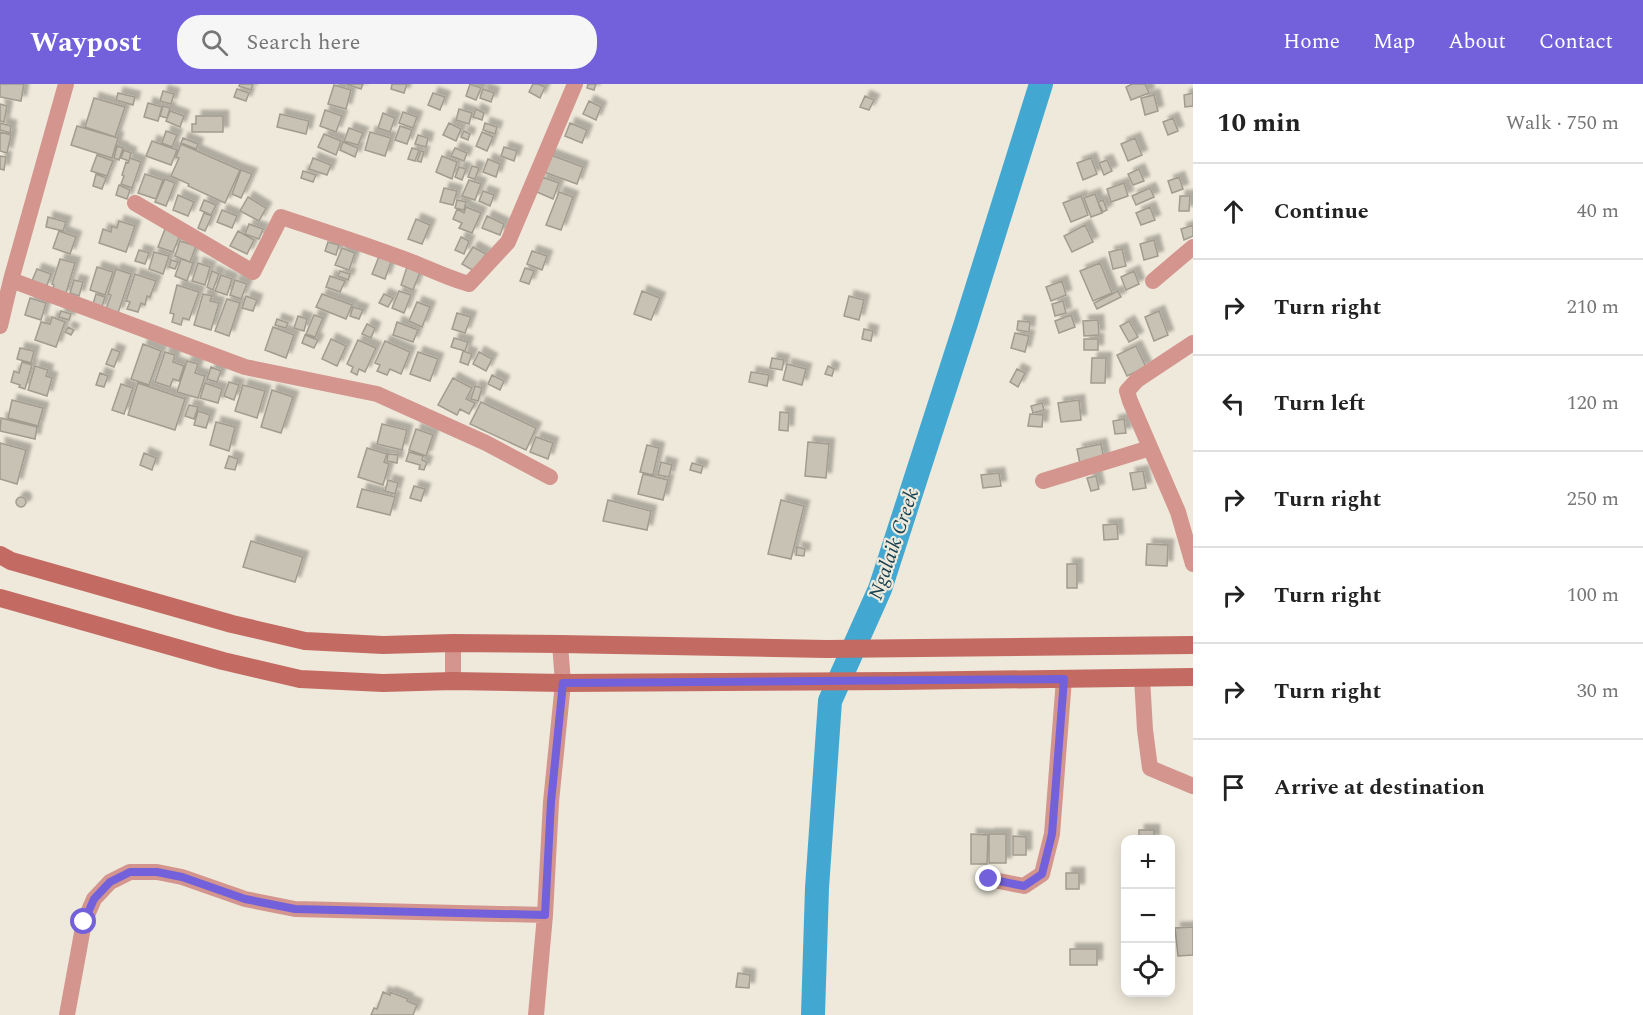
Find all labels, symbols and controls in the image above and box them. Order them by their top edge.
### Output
search box [177,15,597,69]
text: Waypost [30,21,141,64]
icon: search [198,26,231,59]
text: Search here [246,26,361,59]
text: Home [1283,26,1340,58]
text: Map [1373,26,1415,58]
text: About [1448,26,1506,58]
text: Contact [1539,26,1613,58]
text: 10 min [1217,103,1301,143]
text: Walk · 750 m [1506,108,1619,138]
icon: ahead [1217,195,1250,228]
text: Continue [1274,195,1369,228]
text: 40 m [1577,196,1619,226]
icon: right [1217,291,1250,324]
text: Turn right [1274,291,1381,324]
text: 210 m [1567,292,1619,322]
icon: left [1217,387,1250,420]
text: Turn left [1274,387,1366,420]
text: 120 m [1567,388,1619,418]
icon: right [1217,483,1250,516]
text: Turn right [1274,483,1381,516]
water label: Ngalaik Creek [861,484,927,604]
text: 250 m [1567,484,1619,514]
icon: right [1217,579,1250,612]
text: Turn right [1274,579,1381,612]
text: 100 m [1567,580,1619,610]
icon: right [1217,675,1250,708]
text: Turn right [1274,675,1381,708]
text: 30 m [1577,676,1619,706]
icon: arrive [1217,771,1250,804]
text: Arrive at destination [1274,771,1485,804]
map controls [1121,835,1175,997]
button: + [1121,835,1175,889]
route end [975,865,1001,891]
button: − [1121,889,1175,943]
route start [70,908,96,934]
button: locate [1121,943,1175,997]

